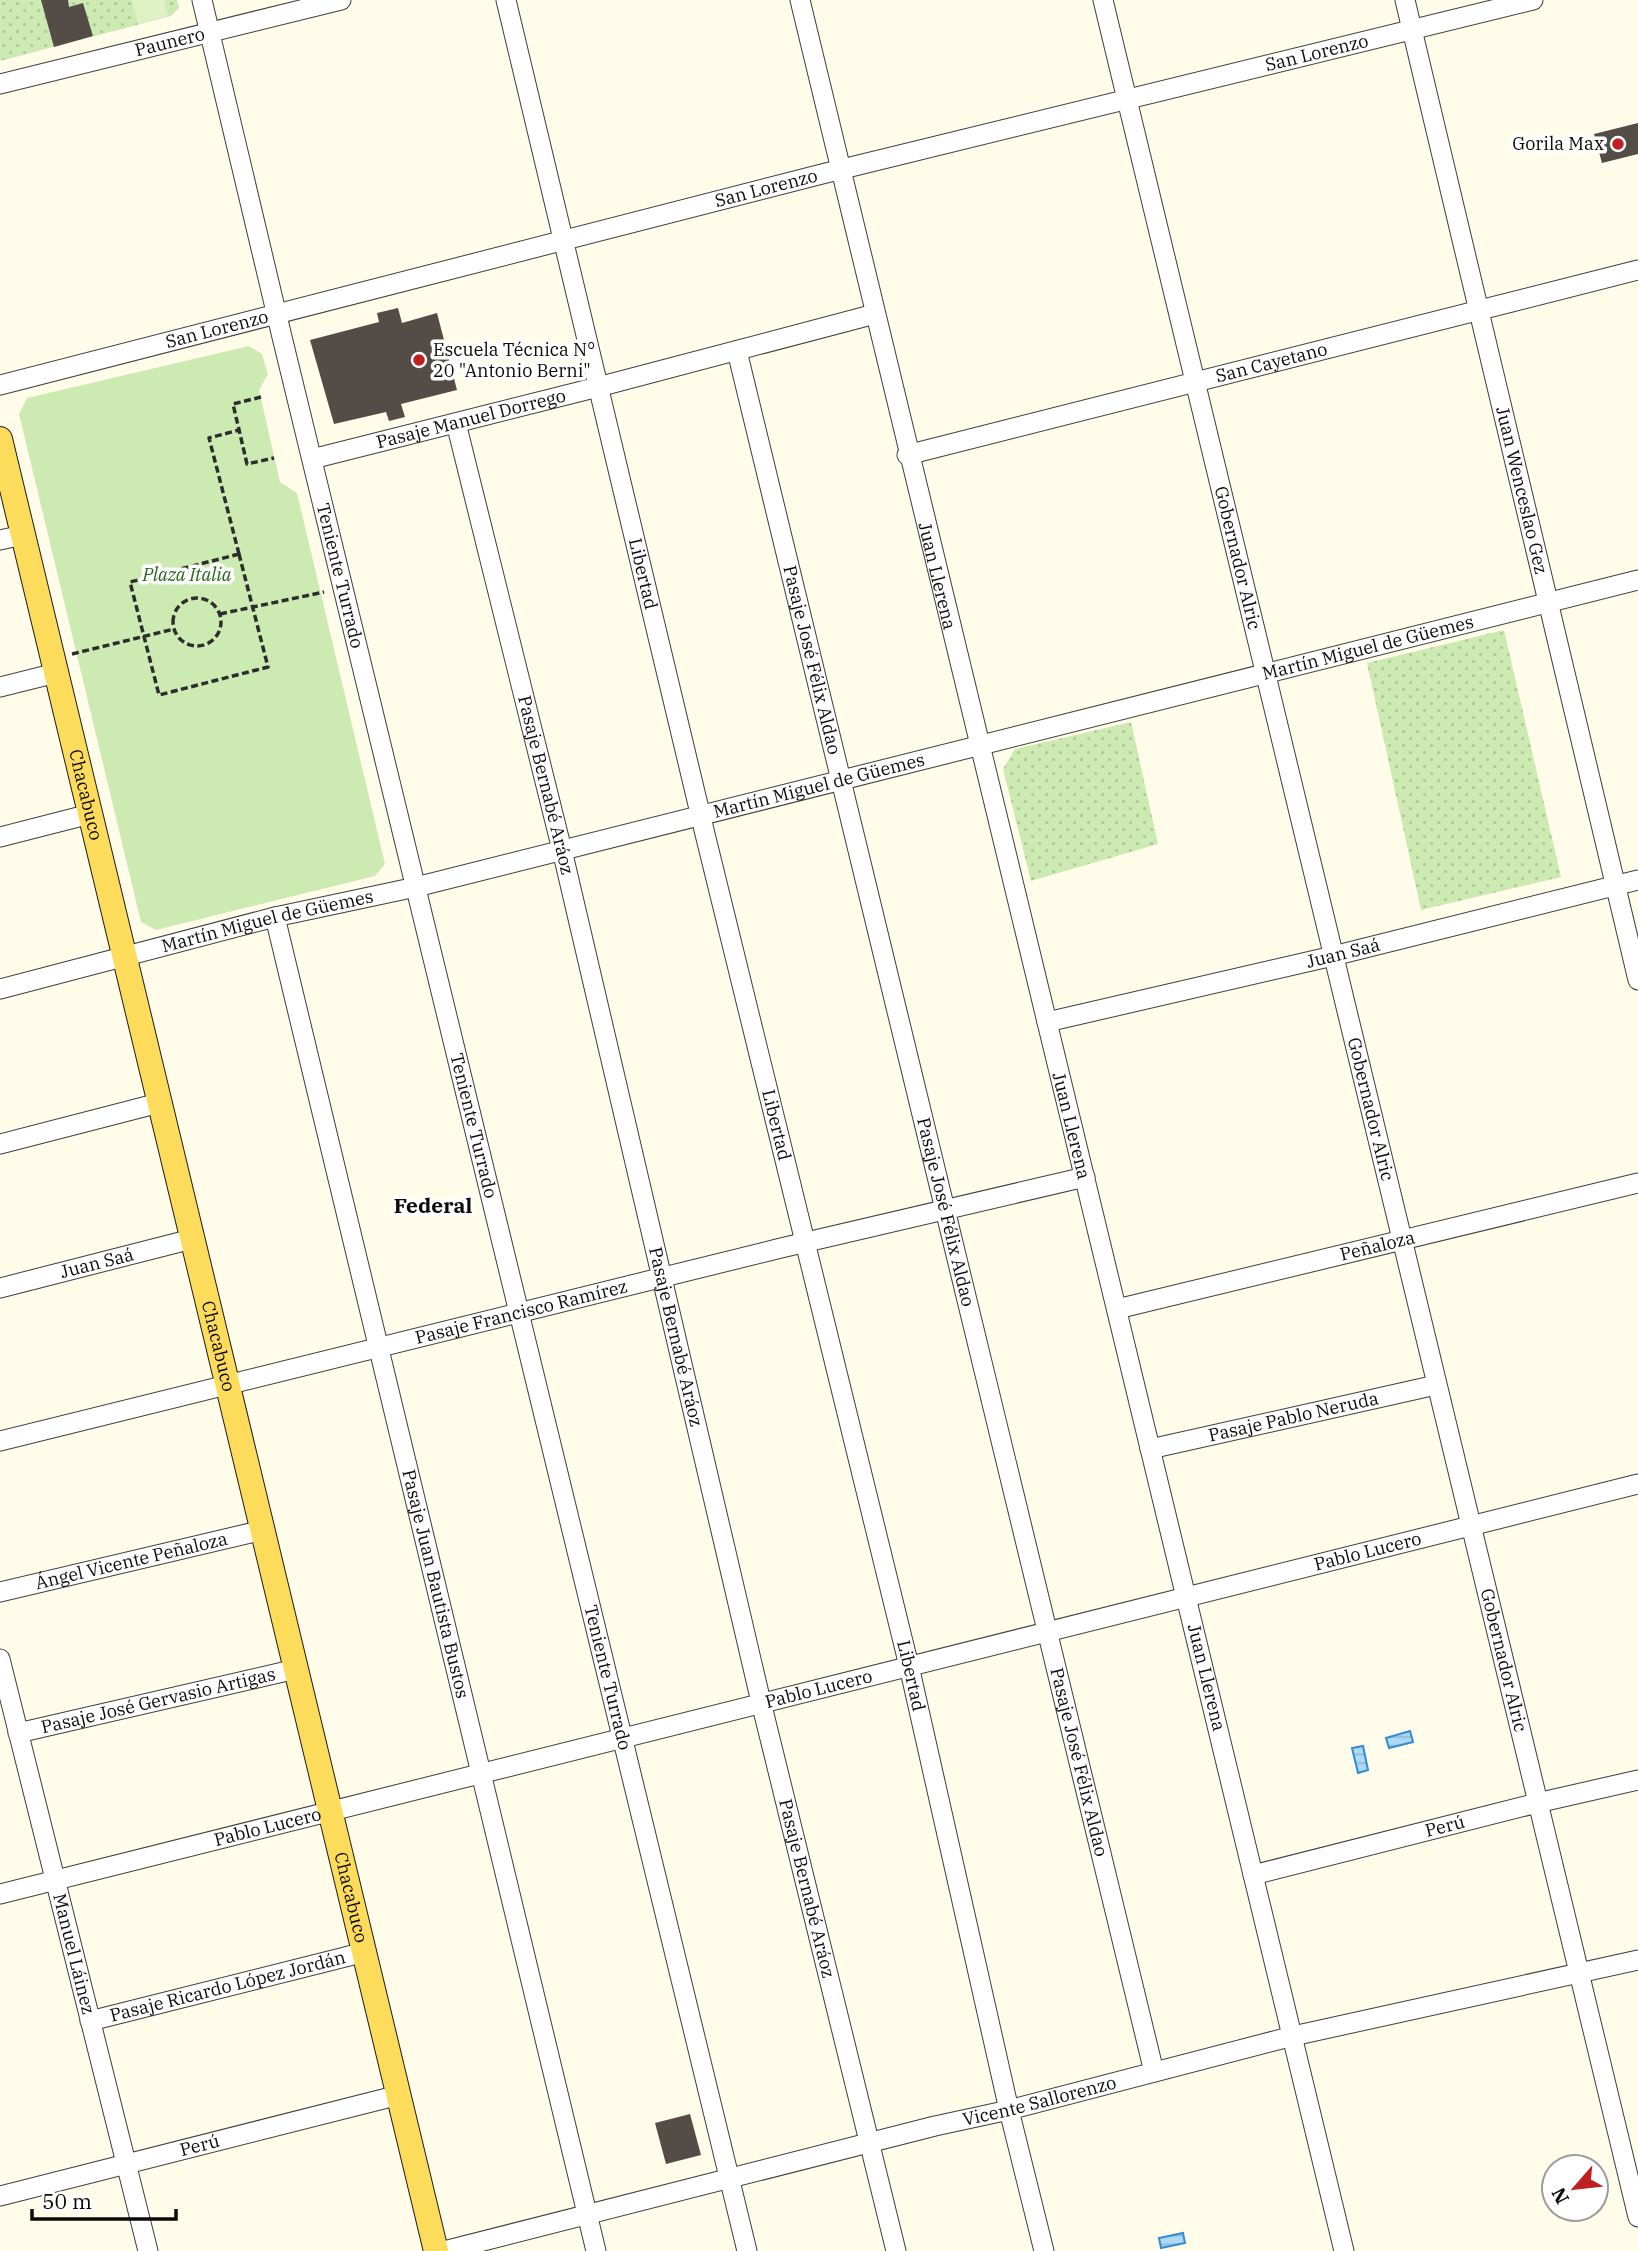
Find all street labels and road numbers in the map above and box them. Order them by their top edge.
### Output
street label: Paunero [132,22,207,61]
street label: San Lorenzo [1263,29,1370,76]
street label: San Lorenzo [712,164,820,212]
street label: San Lorenzo [163,305,271,353]
street label: San Cayetano [1213,337,1330,387]
street label: Pasaje Manuel Dorrego [374,384,568,453]
street label: Juan Wenceslao Gez [1491,404,1553,576]
street label: Gobernador Alric [1210,484,1267,632]
street label: Teniente Turrado [312,501,369,650]
street label: Juan Llerena [913,520,962,632]
street label: Libertad [624,536,663,612]
street label: Pasaje José Félix Aldao [778,563,846,757]
street label: Martín Miguel de Güemes [1260,610,1476,685]
street label: Pasaje Bernabé Aráoz [513,693,579,877]
street label: Chacabuco [64,747,108,843]
street label: Martín Miguel de Güemes [711,748,927,823]
street label: Martín Miguel de Güemes [159,884,375,957]
street label: Juan Saá [1304,933,1382,973]
street label: Gobernador Alric [1343,1035,1400,1183]
street label: Teniente Turrado [445,1051,503,1200]
street label: Juan Llerena [1047,1070,1096,1182]
street label: Libertad [757,1087,797,1163]
street label: Pasaje José Félix Aldao [912,1115,980,1309]
street label: Peñaloza [1338,1225,1417,1266]
street label: Juan Saá [58,1242,136,1283]
street label: Pasaje Bernabé Aráoz [644,1245,708,1429]
street label: Pasaje Francisco Ramírez [413,1274,630,1349]
street label: Chacabuco [197,1298,241,1394]
street label: Pasaje Pablo Neruda [1206,1386,1381,1447]
street label: Pasaje Juan Bautista Bustos [397,1467,475,1701]
street label: Ángel Vicente Peñaloza [33,1527,230,1594]
street label: Pablo Lucero [1312,1527,1424,1576]
street label: Gobernador Alric [1476,1586,1533,1734]
street label: Teniente Turrado [579,1603,637,1752]
street label: Juan Llerena [1183,1621,1231,1733]
street label: Libertad [892,1638,931,1713]
street label: Pasaje José Gervasio Artigas [39,1662,278,1738]
street label: Pablo Lucero [763,1664,875,1713]
street label: Pasaje José Félix Aldao [1045,1665,1113,1859]
street label: Pasaje Bernabé Aráoz [774,1796,840,1980]
street label: Pablo Lucero [212,1802,324,1851]
street label: Perú [1423,1810,1467,1842]
street label: Chacabuco [329,1849,373,1945]
street label: Manuel Láinez [48,1891,100,2017]
street label: Pasaje Ricardo López Jordán [107,1945,348,2027]
street label: Vicente Sallorenzo [960,2071,1119,2131]
street label: Perú [177,2129,222,2161]

